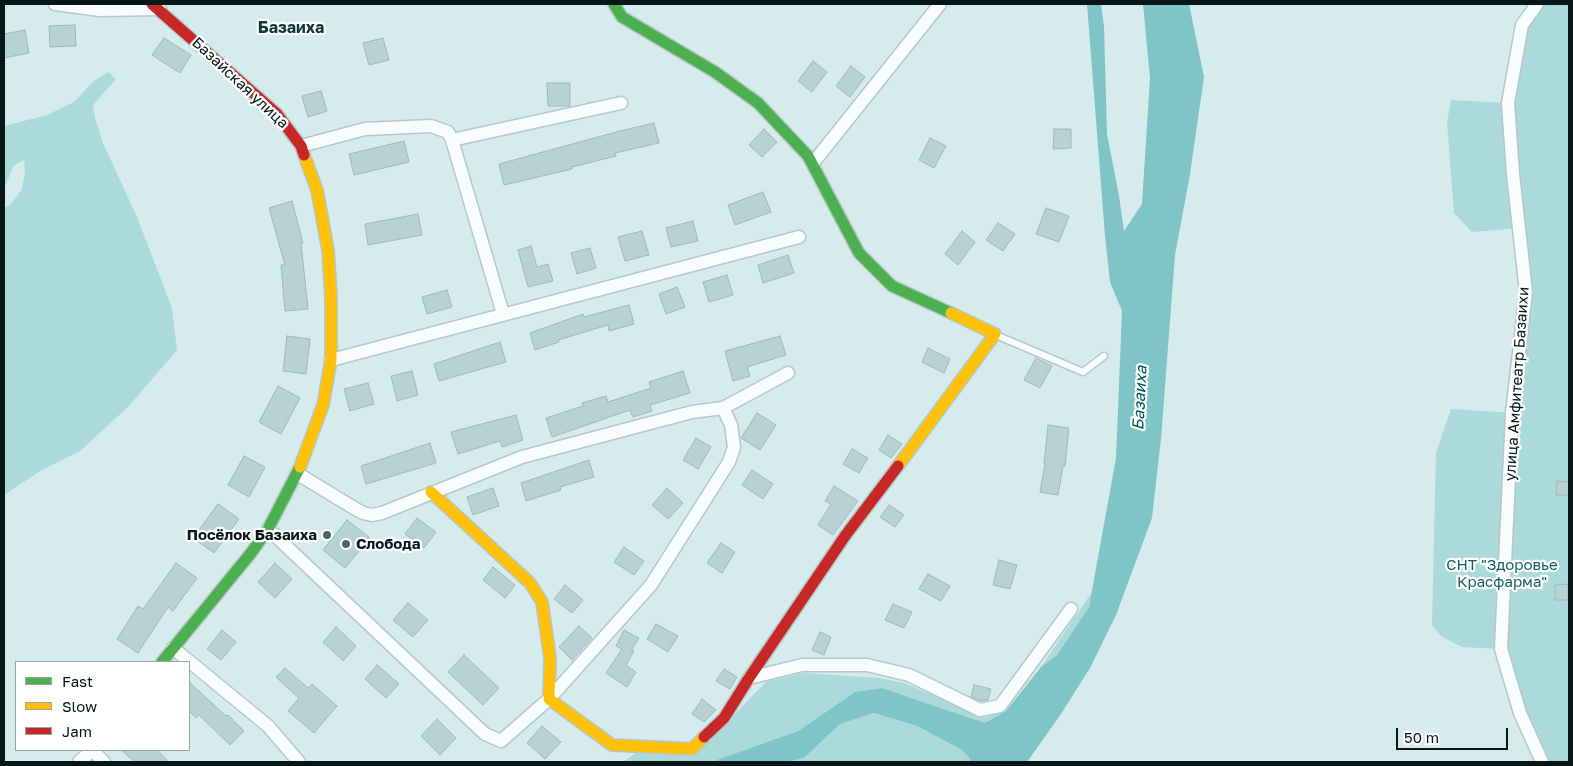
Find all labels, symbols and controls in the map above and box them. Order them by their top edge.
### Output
district label: Базаиха [258,18,324,38]
street label: Базайская улица [188,34,292,132]
street label: улица Амфитеатр Базаихи [1501,286,1533,482]
water label: Базаиха [1129,365,1151,431]
place label: Посёлок Базаиха [187,526,317,544]
marker: Посёлок Базаиха [321,529,333,541]
place label: Слобода [356,535,420,553]
marker: Слобода [340,538,352,550]
park label: СНТ "Здоровье Красфарма" [1446,556,1558,591]
legend [15,661,190,751]
text: Fast [62,672,93,690]
text: Slow [62,697,97,715]
scale bar [1398,718,1510,750]
text: Jam [62,722,92,740]
text: 50 m [1404,728,1439,746]

